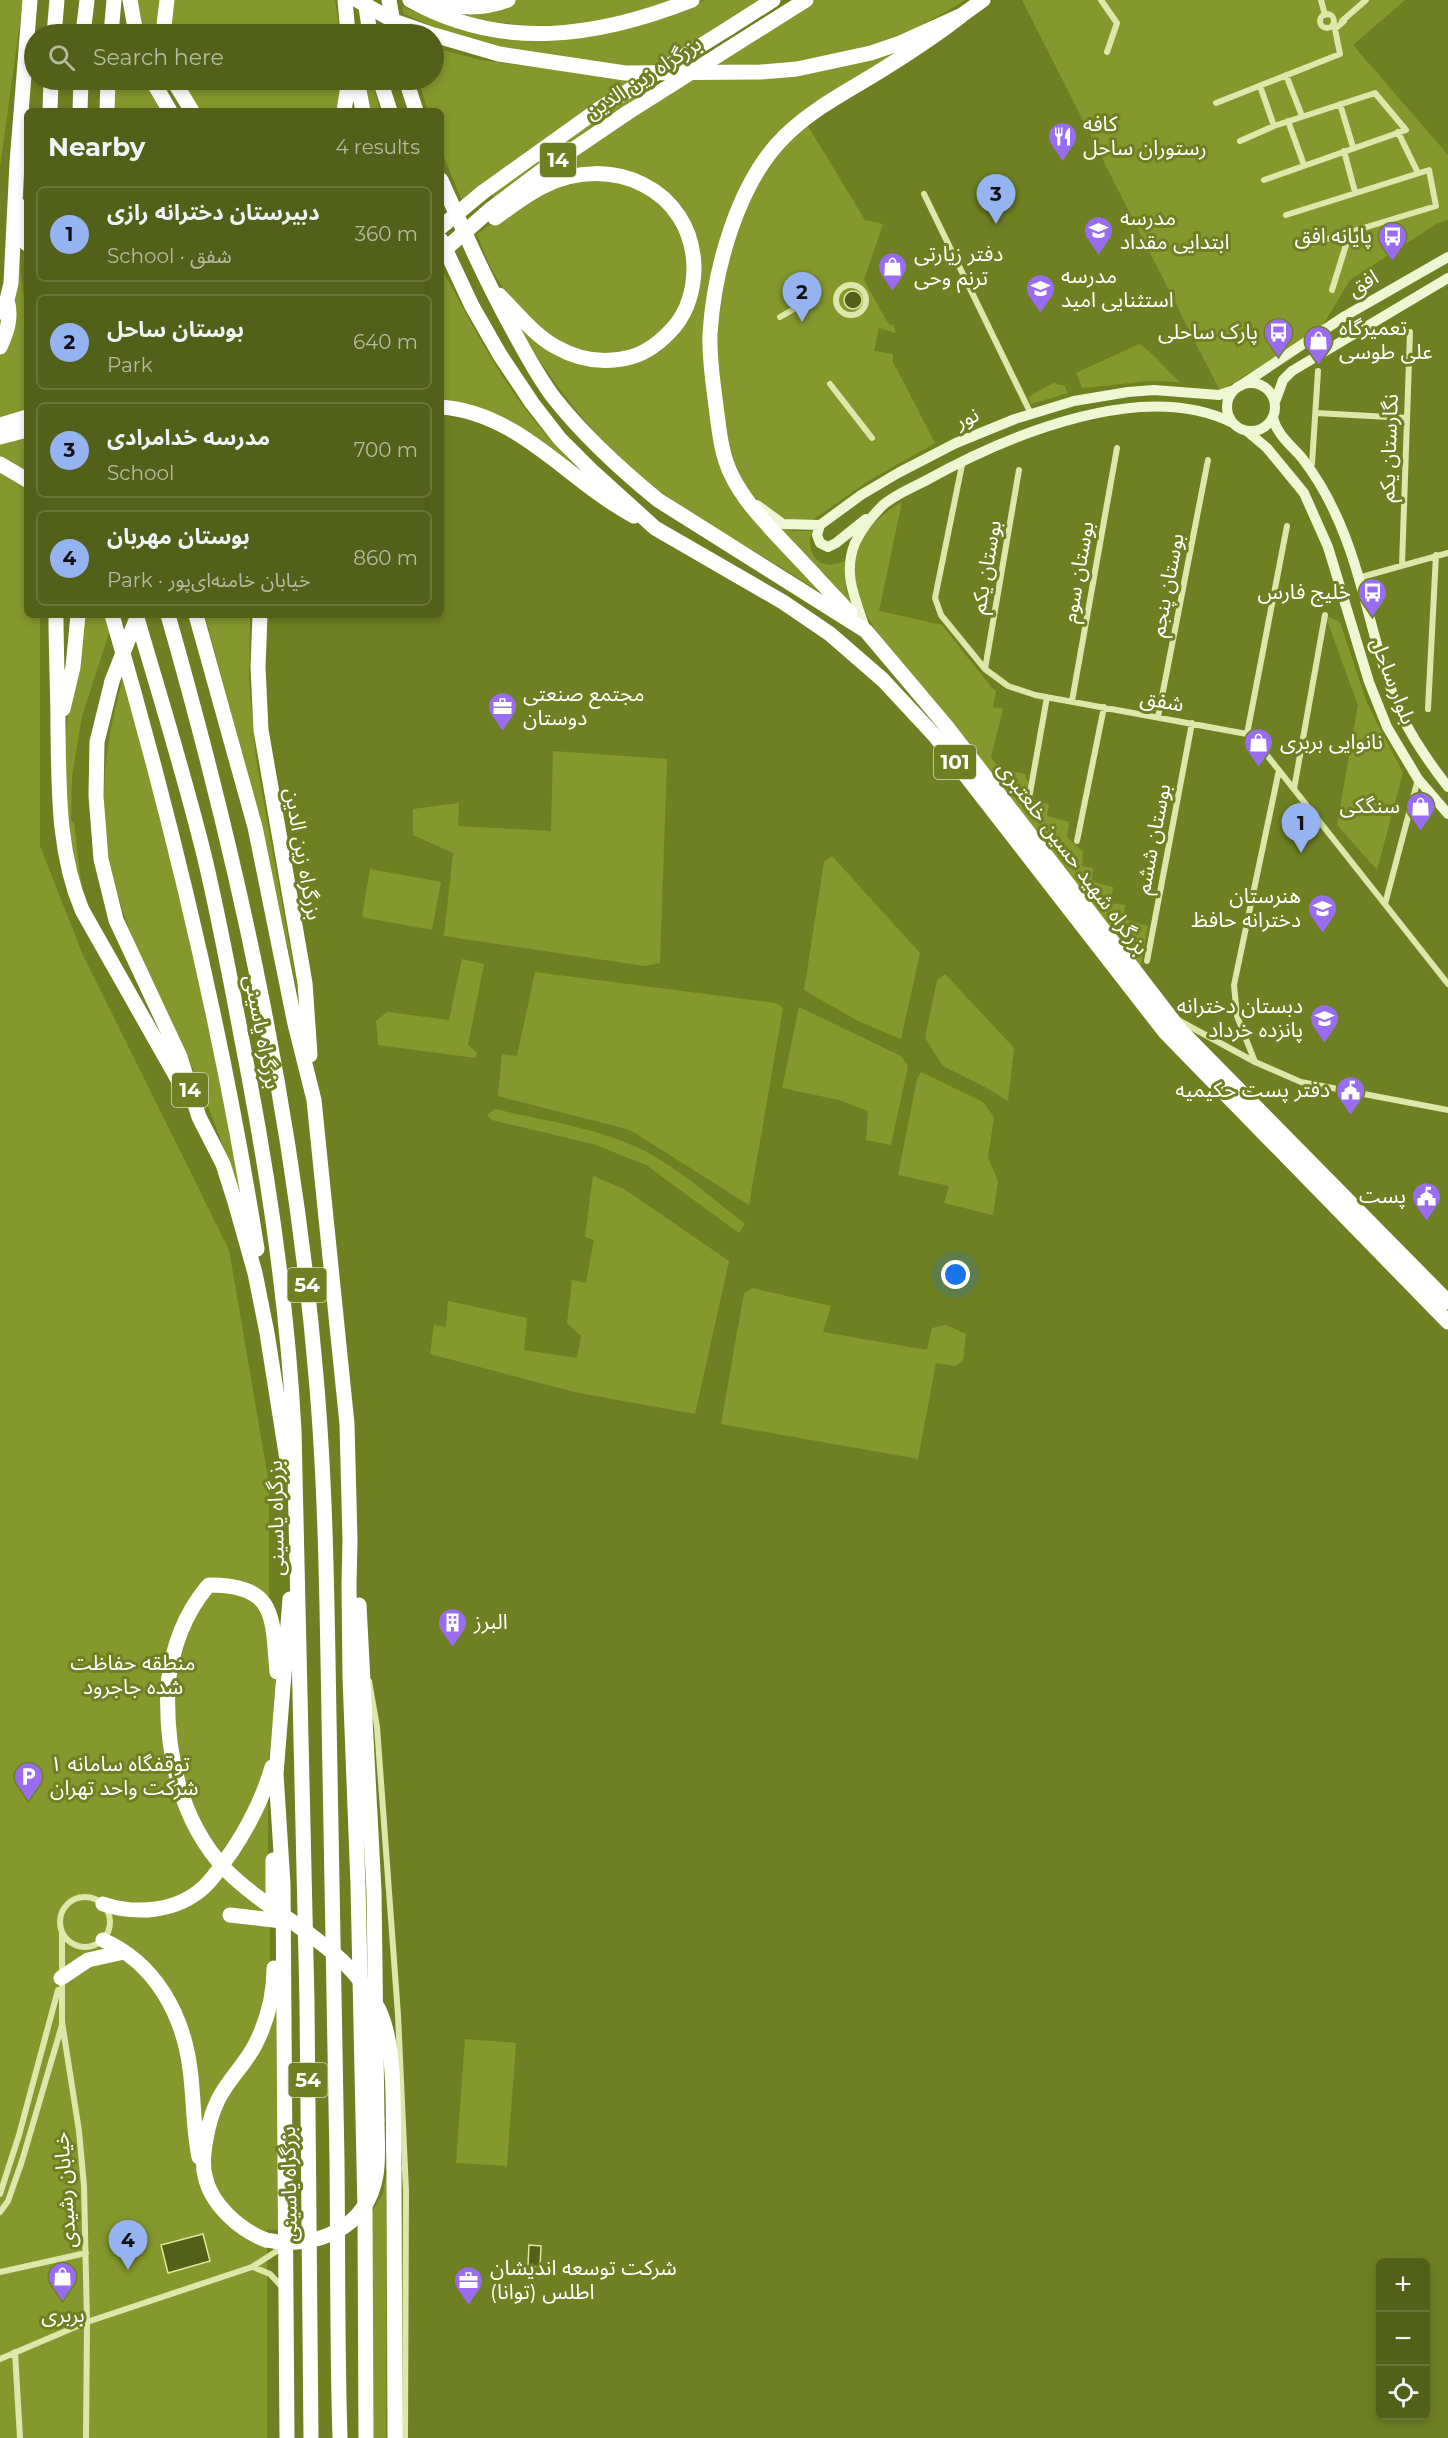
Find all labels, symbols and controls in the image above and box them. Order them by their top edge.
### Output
search box [24,24,444,90]
street label: بزرگراه زین الدین [580,31,706,124]
icon: search [45,41,78,74]
text: Search here [93,44,224,71]
place label: کافه رستوران ساحل [1083,111,1207,160]
restaurant icon: کافه رستوران ساحل [1046,120,1078,162]
text: Nearby [48,131,145,163]
text: 4 results [335,135,420,159]
road number: 14 [540,143,576,177]
pin: 3 [976,174,1016,224]
text: دبیرستان دخترانه رازی [107,199,320,226]
place label: مدرسه ابتدایی مقداد [1120,205,1230,254]
school or university icon: مدرسه ابتدایی مقداد [1083,214,1115,256]
bus stop icon: پایانه افق [1377,220,1409,262]
text: 1 [66,222,73,246]
text: 360 m [355,222,418,246]
place label: پایانه افق [1295,223,1372,249]
place label: دفتر زیارتی ترنم وحی [914,241,1003,293]
text: School · شفق [107,244,232,268]
shop icon: دفتر زیارتی ترنم وحی [877,250,909,292]
place label: مدرسه استثنایی امید [1061,263,1174,312]
street label: افق [1343,264,1383,302]
pin: 2 [782,272,822,322]
school or university icon: مدرسه استثنایی امید [1024,272,1056,314]
place label: تعمیرگاه علی طوسی [1339,315,1433,364]
text: بوستان ساحل [107,316,244,343]
bus stop icon: پارک ساحلی [1263,316,1295,358]
place label: پارک ساحلی [1158,319,1258,345]
shop icon: تعمیرگاه علی طوسی [1302,324,1334,366]
text: 2 [64,330,75,354]
text: 640 m [353,330,418,354]
text: Park [107,353,153,377]
street label: نگارستان یکم [1374,393,1406,503]
street label: نور [950,401,982,434]
text: مدرسه خدامرادی [107,424,270,451]
text: 3 [64,438,75,462]
text: 700 m [354,438,418,462]
text: School [107,461,174,485]
street label: بوستان یکم [965,518,1009,616]
street label: بوستان سوم [1056,519,1103,625]
text: بوستان مهربان [107,523,250,550]
street label: بوستان پنجم [1144,531,1192,639]
text: 4 [63,546,76,570]
text: 860 m [353,546,418,570]
text: Park · خیابان خامنه‌ای‌پور [107,568,311,592]
bus stop icon: خلیج فارس [1356,576,1388,618]
place label: خلیج فارس [1257,579,1351,607]
street label: بلوار ساحل [1366,634,1421,727]
place label: مجتمع صنعتی دوستان [523,681,644,730]
street label: شفق [1138,684,1186,718]
office icon: مجتمع صنعتی دوستان [486,690,518,732]
shop icon: نانوایی بربری [1243,726,1275,768]
place label: نانوایی بربری [1280,729,1383,754]
road number: 101 [934,745,976,779]
street label: بزرگراه شهید حسین خلعتبری [992,756,1154,959]
street label: بوستان ششم [1130,782,1178,897]
street label: بزرگراه زین الدین [280,786,327,922]
shop icon: سنگکی [1405,790,1437,832]
place label: سنگکی [1340,793,1400,818]
pin: 1 [1282,804,1320,853]
place label: هنرستان دخترانه حافظ [1191,883,1301,932]
school or university icon: هنرستان دخترانه حافظ [1306,892,1338,934]
street label: بزرگراه یاسینی [239,973,286,1091]
place label: دبستان دخترانه پانزده خرداد [1177,993,1303,1043]
school or university icon: دبستان دخترانه پانزده خرداد [1308,1002,1340,1044]
road number: 14 [172,1073,208,1107]
public building icon: دفتر پست حکیمیه [1335,1074,1367,1116]
place label: دفتر پست حکیمیه [1175,1077,1330,1103]
public building icon: پست [1411,1180,1443,1222]
place label: پست [1359,1183,1406,1209]
your location [941,1260,970,1289]
road number: 54 [288,1268,326,1302]
street label: بزرگراه یاسینی [262,1460,289,1576]
building icon: البرز [437,1606,469,1648]
place label: البرز [473,1609,508,1634]
park label: منطقه حفاظت شده جاجرود [70,1650,196,1699]
place label: توقفگاه سامانه ۱ شرکت واحد تهران [50,1751,199,1800]
parking icon: توقفگاه سامانه ۱ شرکت واحد تهران [13,1760,45,1802]
road number: 54 [288,2063,328,2097]
street label: بزرگراه یاسینی [275,2126,302,2242]
street label: خیابان رشیدی [48,2131,81,2249]
pin: 4 [108,2220,148,2270]
place label: شرکت توسعه اندیشان اطلس (توانا) [490,2255,677,2304]
map controls [1376,2258,1430,2420]
button: + [1376,2258,1430,2312]
shop icon: بربری [47,2260,79,2302]
office icon: شرکت توسعه اندیشان اطلس (توانا) [453,2264,485,2306]
place label: بربری [41,2302,85,2327]
button: − [1376,2312,1430,2366]
button: locate [1376,2366,1430,2420]

